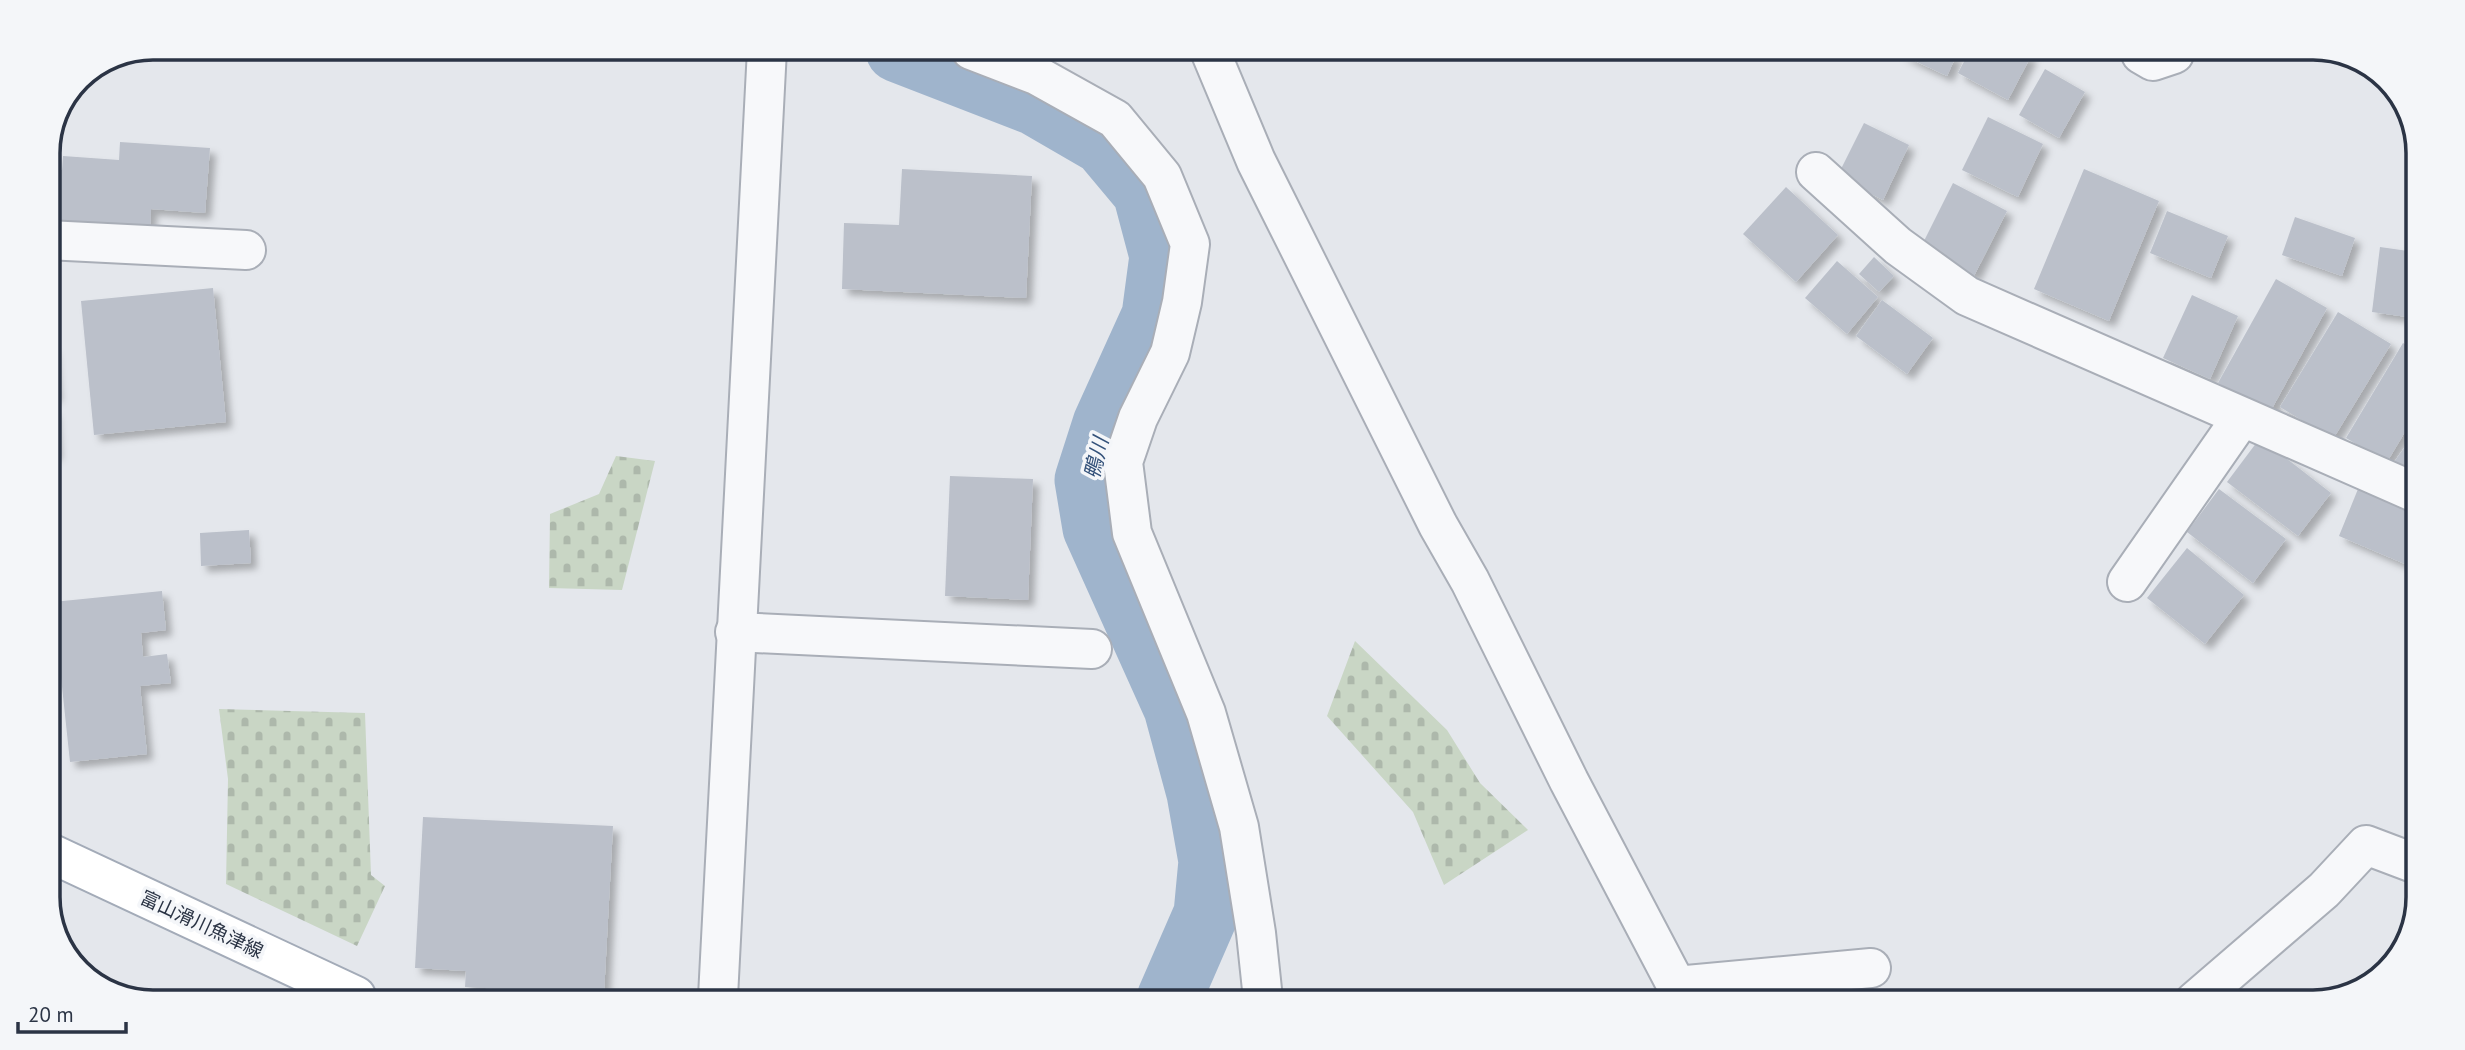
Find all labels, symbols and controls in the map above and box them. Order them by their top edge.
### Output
water label: 鴨川 [1078,432,1115,482]
street label: 富山滑川魚津線 [137,885,267,963]
scale bar [18,990,126,1034]
text: 20 m [28,1001,74,1028]

